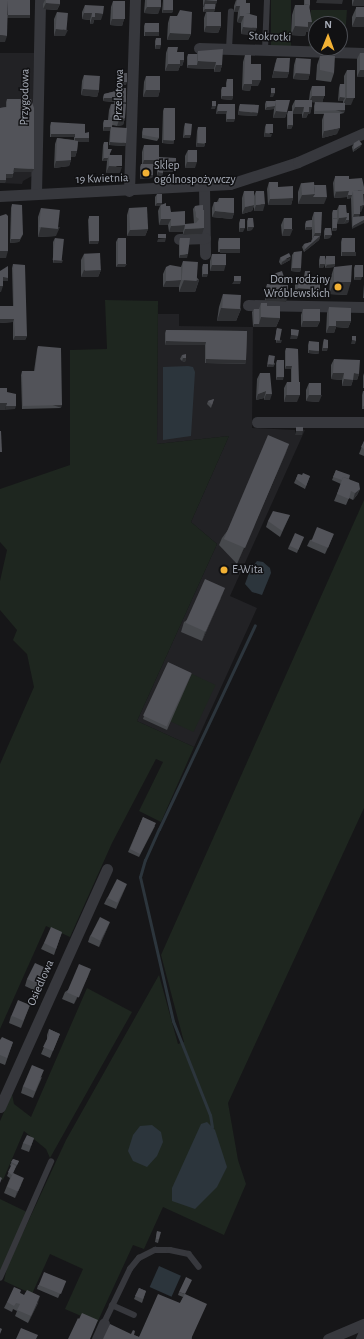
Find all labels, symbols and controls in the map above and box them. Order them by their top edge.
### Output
north arrow [308,16,348,56]
text: N [324,19,332,30]
street label: Stokrotki [248,29,292,45]
street label: Przygodowa [17,68,33,126]
street label: Przelotowa [111,69,127,121]
place label: Sklep ogólnospożywczy [154,159,236,187]
marker: Sklep ogólnospożywczy [141,168,151,178]
street label: 19 Kwietnia [75,171,129,187]
place label: Dom rodziny Wróblewskich [264,273,330,301]
marker: Dom rodziny Wróblewskich [333,282,343,292]
place label: E-Wita [232,563,263,577]
marker: E-Wita [219,565,229,575]
street label: Osiedlowa [24,958,58,1008]

